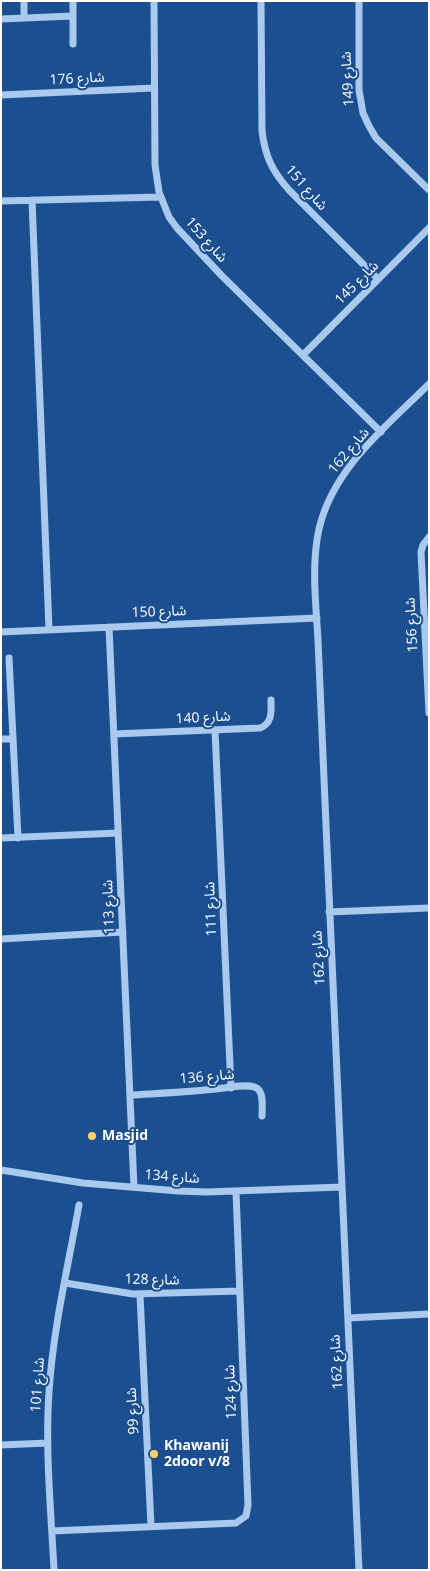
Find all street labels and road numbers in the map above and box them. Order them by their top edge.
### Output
street label: شارع 149 [338,51,358,107]
street label: شارع 176 [49,69,105,89]
street label: شارع 151 [281,162,331,214]
street label: شارع 153 [181,214,231,266]
street label: شارع 145 [332,258,382,308]
street label: شارع 162 [325,425,373,477]
street label: شارع 156 [402,597,422,653]
street label: شارع 150 [131,603,187,621]
street label: شارع 140 [175,708,231,728]
street label: شارع 113 [100,879,118,935]
street label: شارع 111 [202,881,220,937]
street label: شارع 162 [309,930,329,986]
street label: شارع 136 [179,1066,235,1088]
street label: شارع 134 [144,1167,200,1187]
street label: شارع 128 [124,1271,180,1289]
street label: شارع 162 [327,1334,347,1390]
street label: شارع 101 [28,1357,48,1413]
street label: شارع 124 [222,1364,240,1420]
street label: شارع 99 [123,1387,143,1435]

